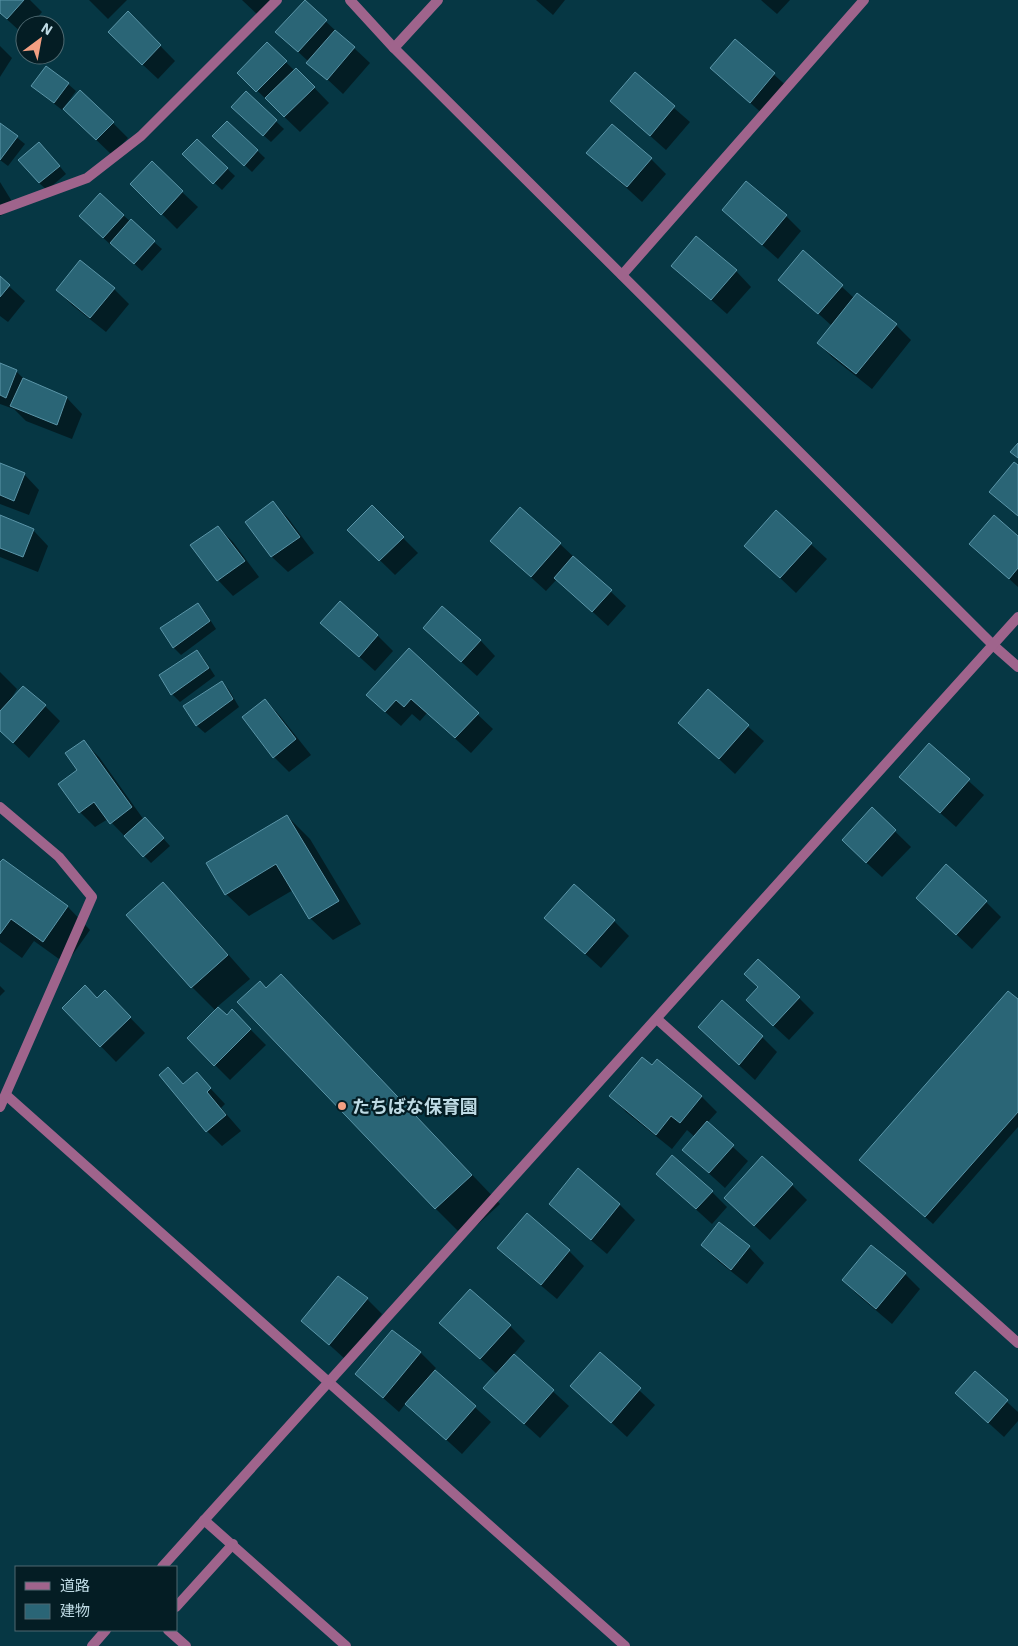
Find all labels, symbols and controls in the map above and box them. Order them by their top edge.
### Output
north arrow [15,15,65,65]
text: N [38,19,56,39]
place label: たちばな保育園 [352,1095,478,1118]
marker: たちばな保育園 [336,1100,348,1112]
legend [15,1566,178,1631]
text: 道路 [60,1576,90,1595]
text: 建物 [60,1601,90,1620]

